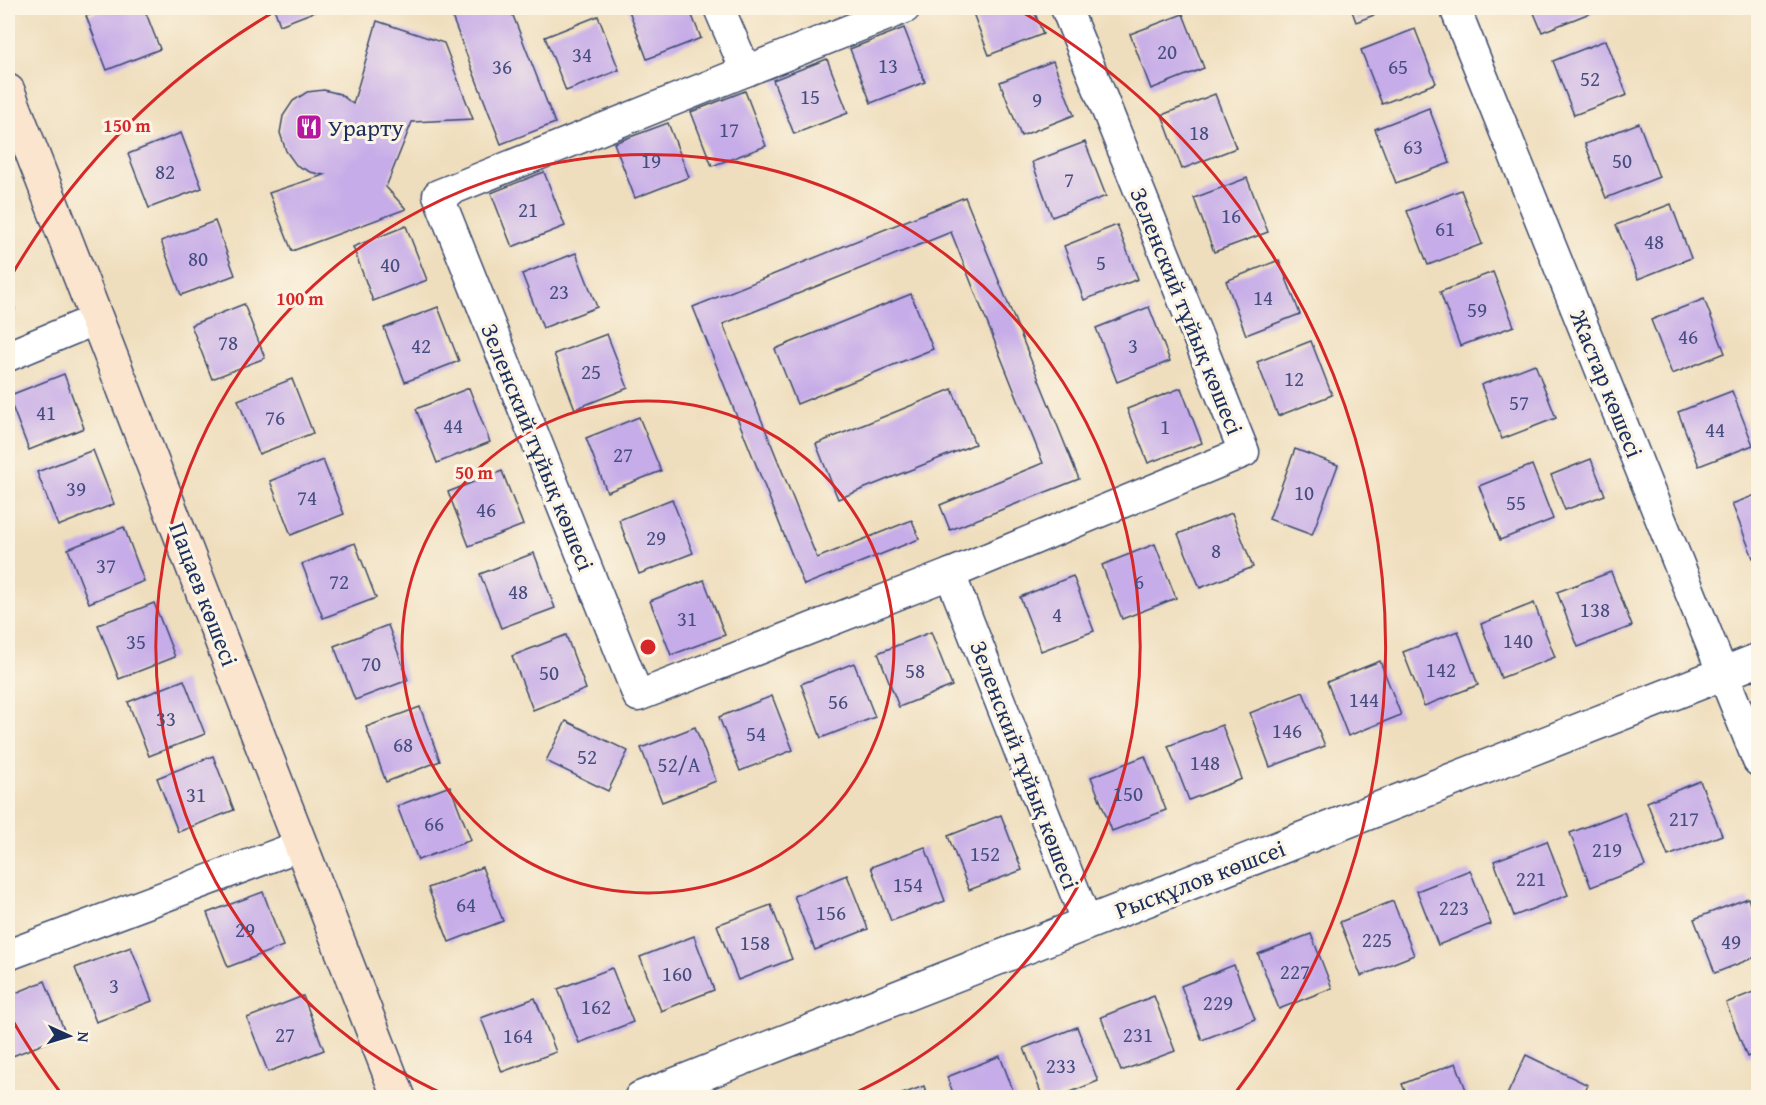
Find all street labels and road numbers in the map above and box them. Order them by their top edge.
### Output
street label: Зеленский тұйық көшесі [1121,182,1253,440]
street label: Жастар көшесі [1561,304,1653,463]
street label: Зеленский тұйық көшесі [472,318,604,576]
street label: Пацаев көшесі [160,517,248,671]
street label: Зеленский тұйық көшесі [961,635,1089,895]
street label: Рысқұлов көшсеі [1110,830,1290,928]

